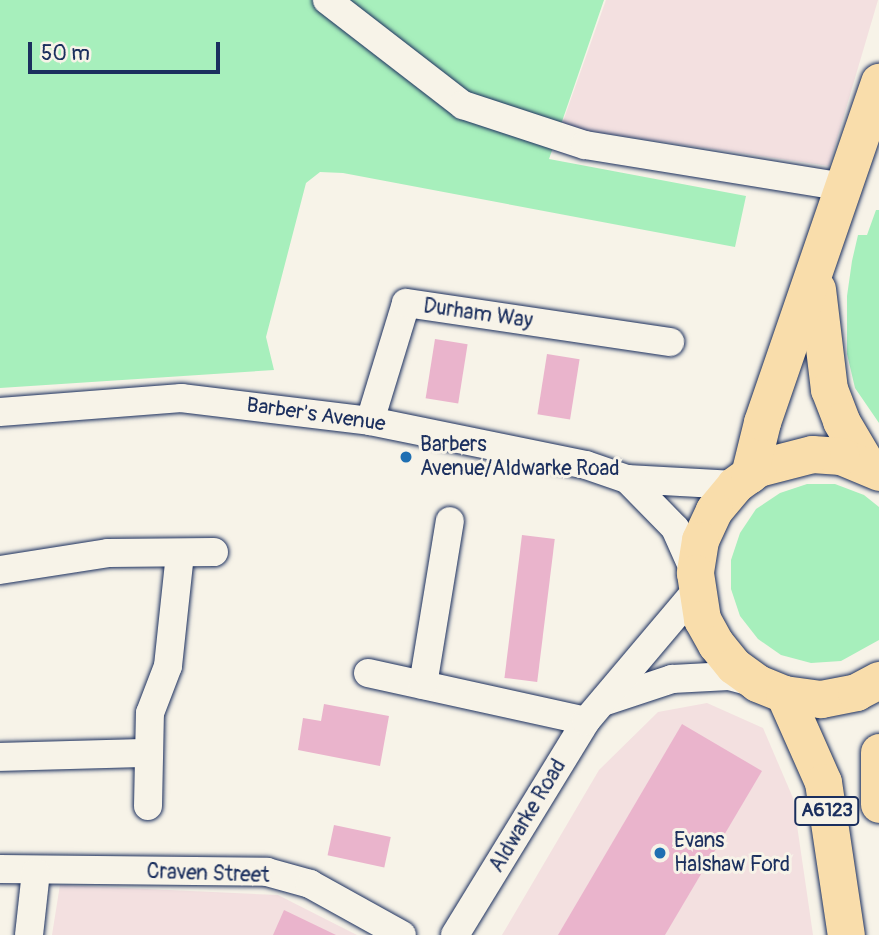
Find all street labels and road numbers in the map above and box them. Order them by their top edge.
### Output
street label: Durham Way [422,294,534,334]
street label: Barber's Avenue [245,393,387,437]
street label: Aldwarke Road [484,755,572,877]
road number: A6123 [794,796,860,826]
street label: Craven Street [146,859,270,889]

